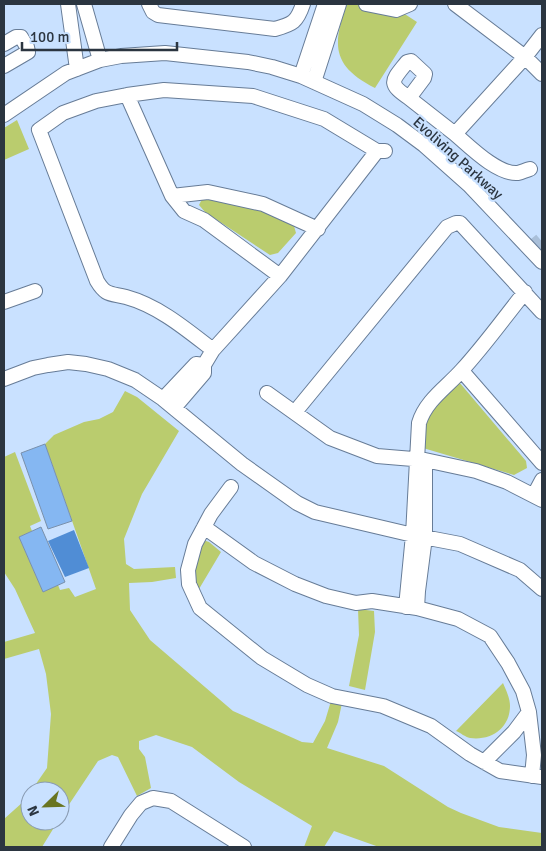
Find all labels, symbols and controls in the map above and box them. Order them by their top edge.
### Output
scale bar [22,20,178,52]
text: 100 m [30,28,70,46]
street label: Evoliving Parkway [409,113,507,203]
north arrow [20,781,70,831]
text: N [24,803,43,819]

